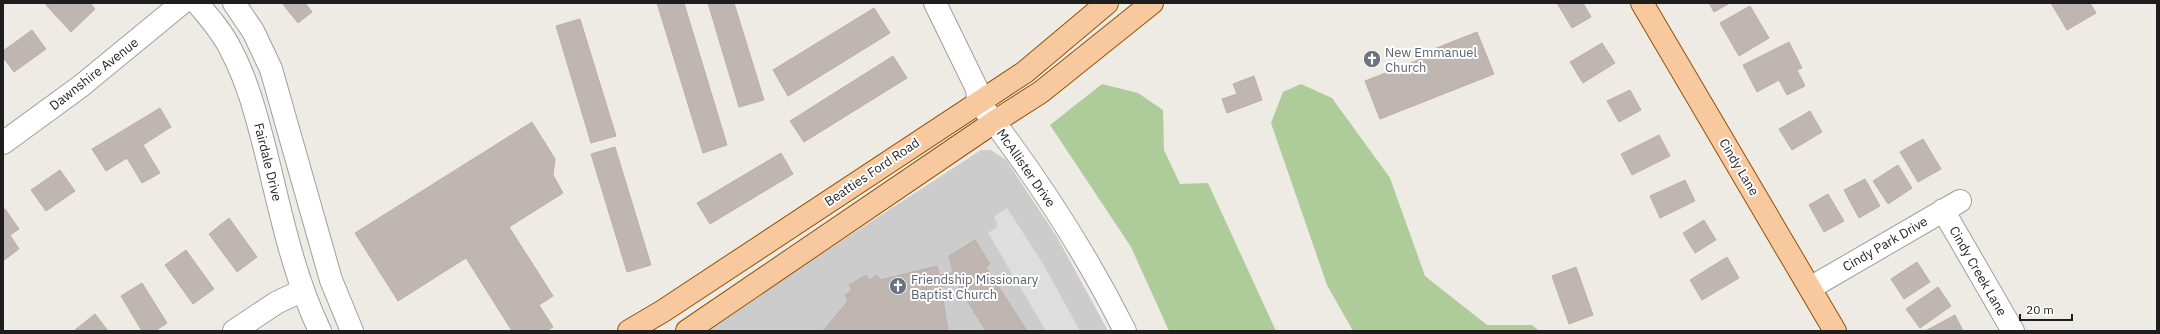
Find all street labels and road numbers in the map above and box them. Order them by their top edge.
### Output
street label: Dawnshire Avenue [46,34,142,114]
street label: Fairdale Drive [250,121,286,203]
street label: McAllister Drive [993,126,1059,210]
street label: Beatties Ford Road [821,134,923,210]
street label: Cindy Lane [1715,135,1763,199]
street label: Cindy Park Drive [1839,213,1931,275]
street label: Cindy Creek Lane [1945,223,2011,319]

